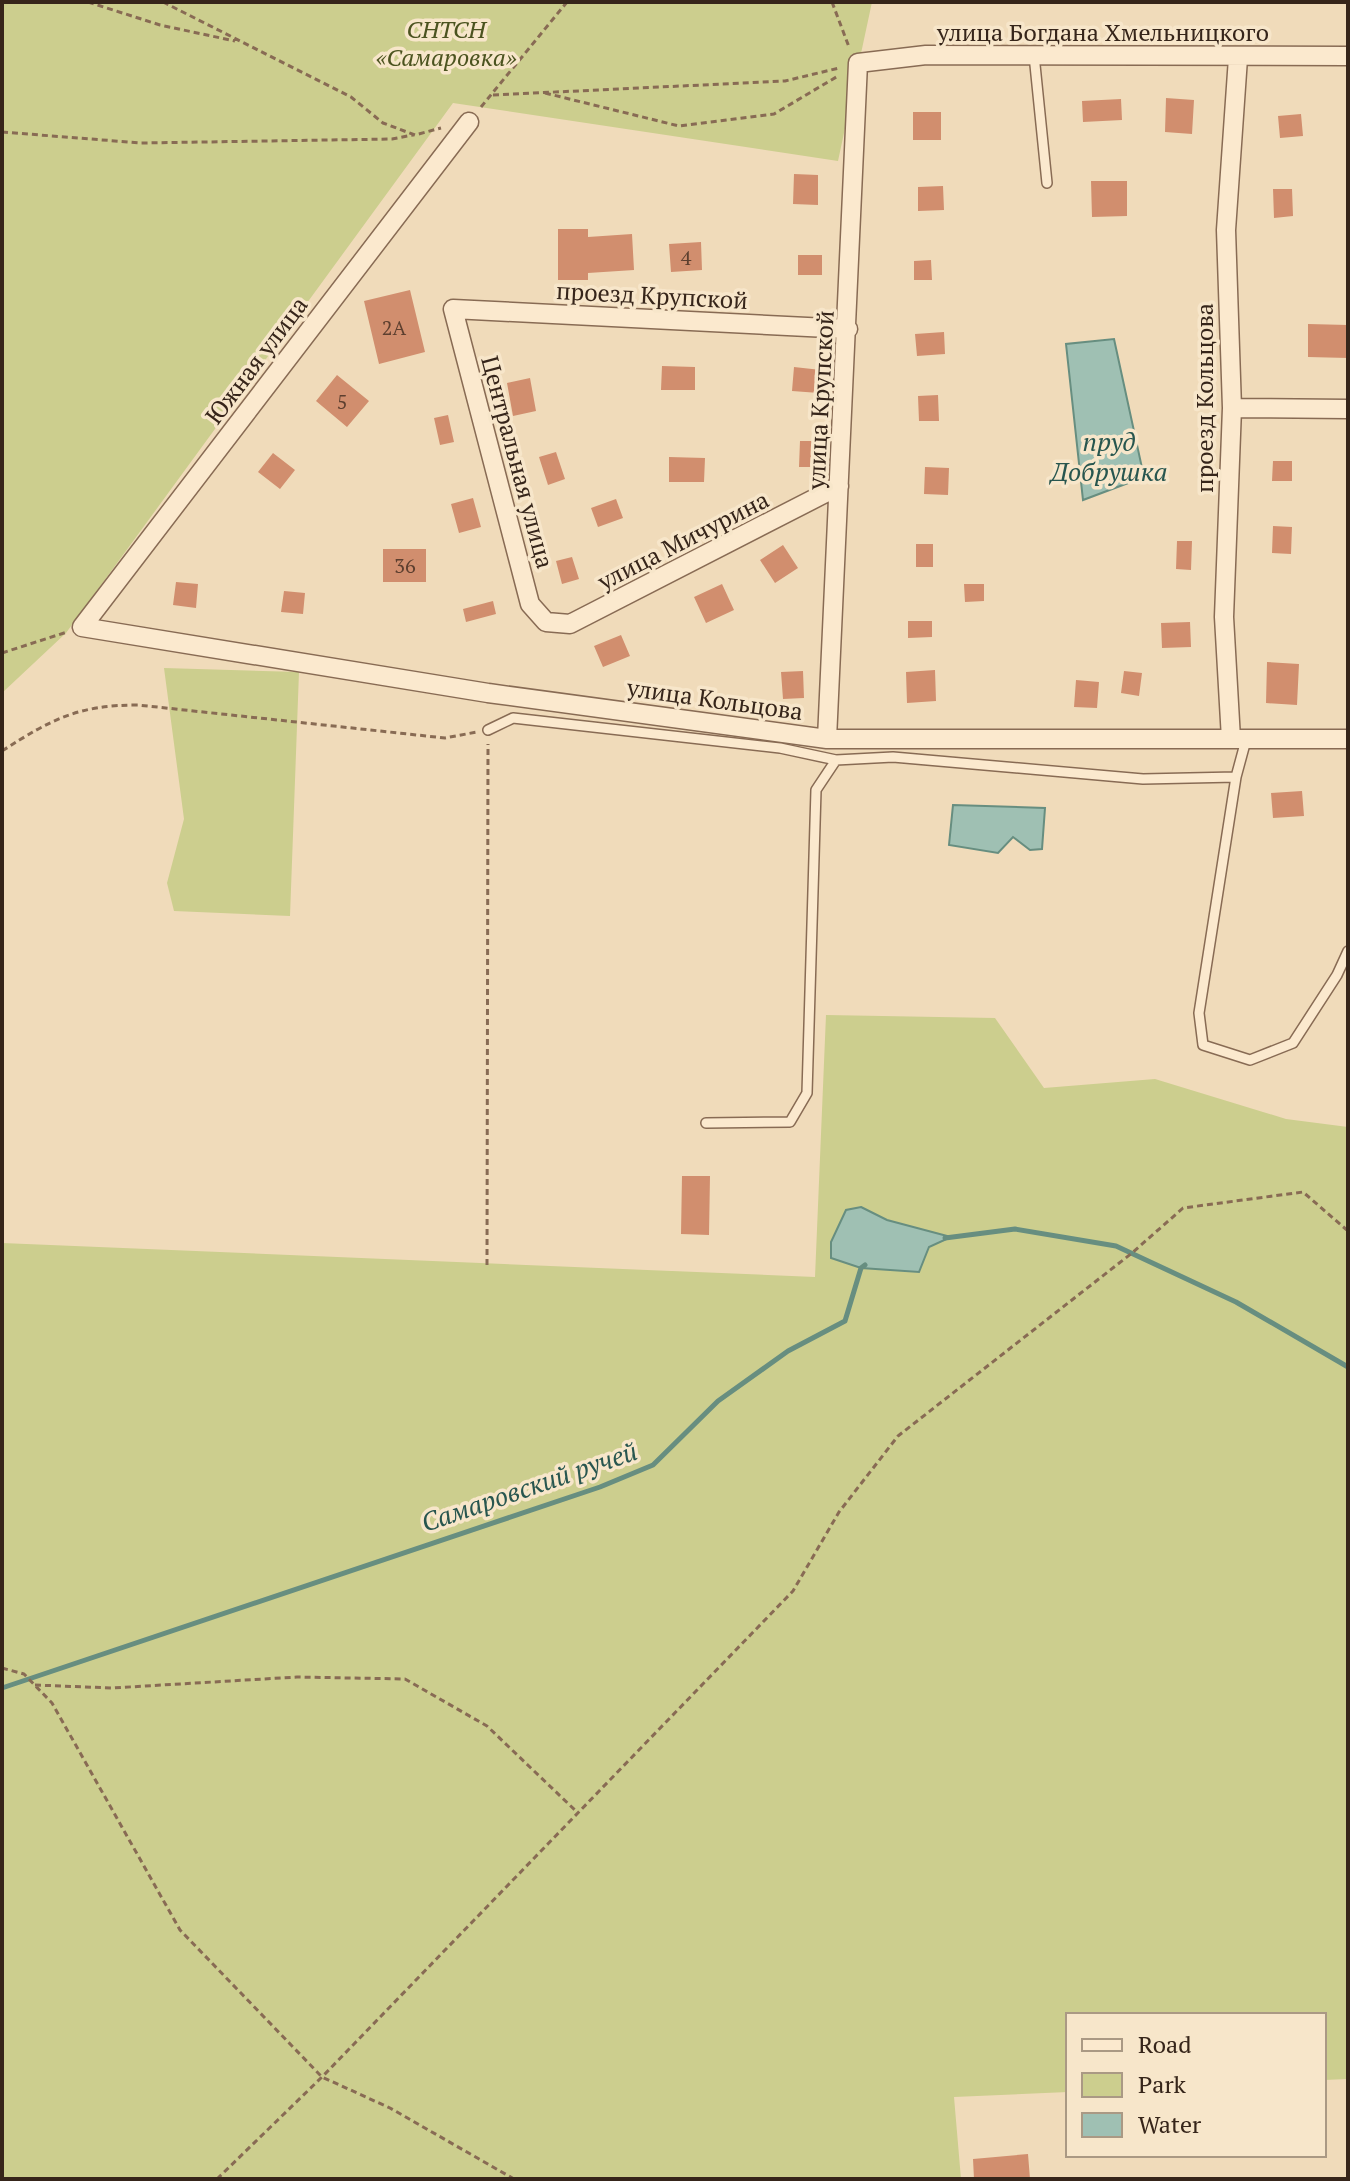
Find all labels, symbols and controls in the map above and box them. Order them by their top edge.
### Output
park label: СНТСН «Самаровка» [375,13,517,73]
street label: улица Богдана Хмельницкого [936,16,1269,48]
house number: 4 [681,244,692,271]
street label: проезд Крупской [555,274,749,316]
street label: Южная улица [198,290,314,430]
street label: проезд Кольцова [1188,303,1220,493]
street label: улица Крупской [799,310,841,491]
house number: 2А [382,314,406,341]
street label: Центральная улица [474,352,562,572]
house number: 5 [337,388,347,415]
water label: пруд Добрушка [1048,424,1168,488]
street label: улица Мичурина [591,483,774,597]
house number: 36 [394,552,416,579]
street label: улица Кольцова [624,671,805,727]
water label: Самаровский ручей [417,1433,641,1539]
legend [1066,2013,1326,2157]
text: Road [1138,2028,1192,2060]
text: Park [1138,2068,1187,2100]
text: Water [1138,2108,1202,2140]

